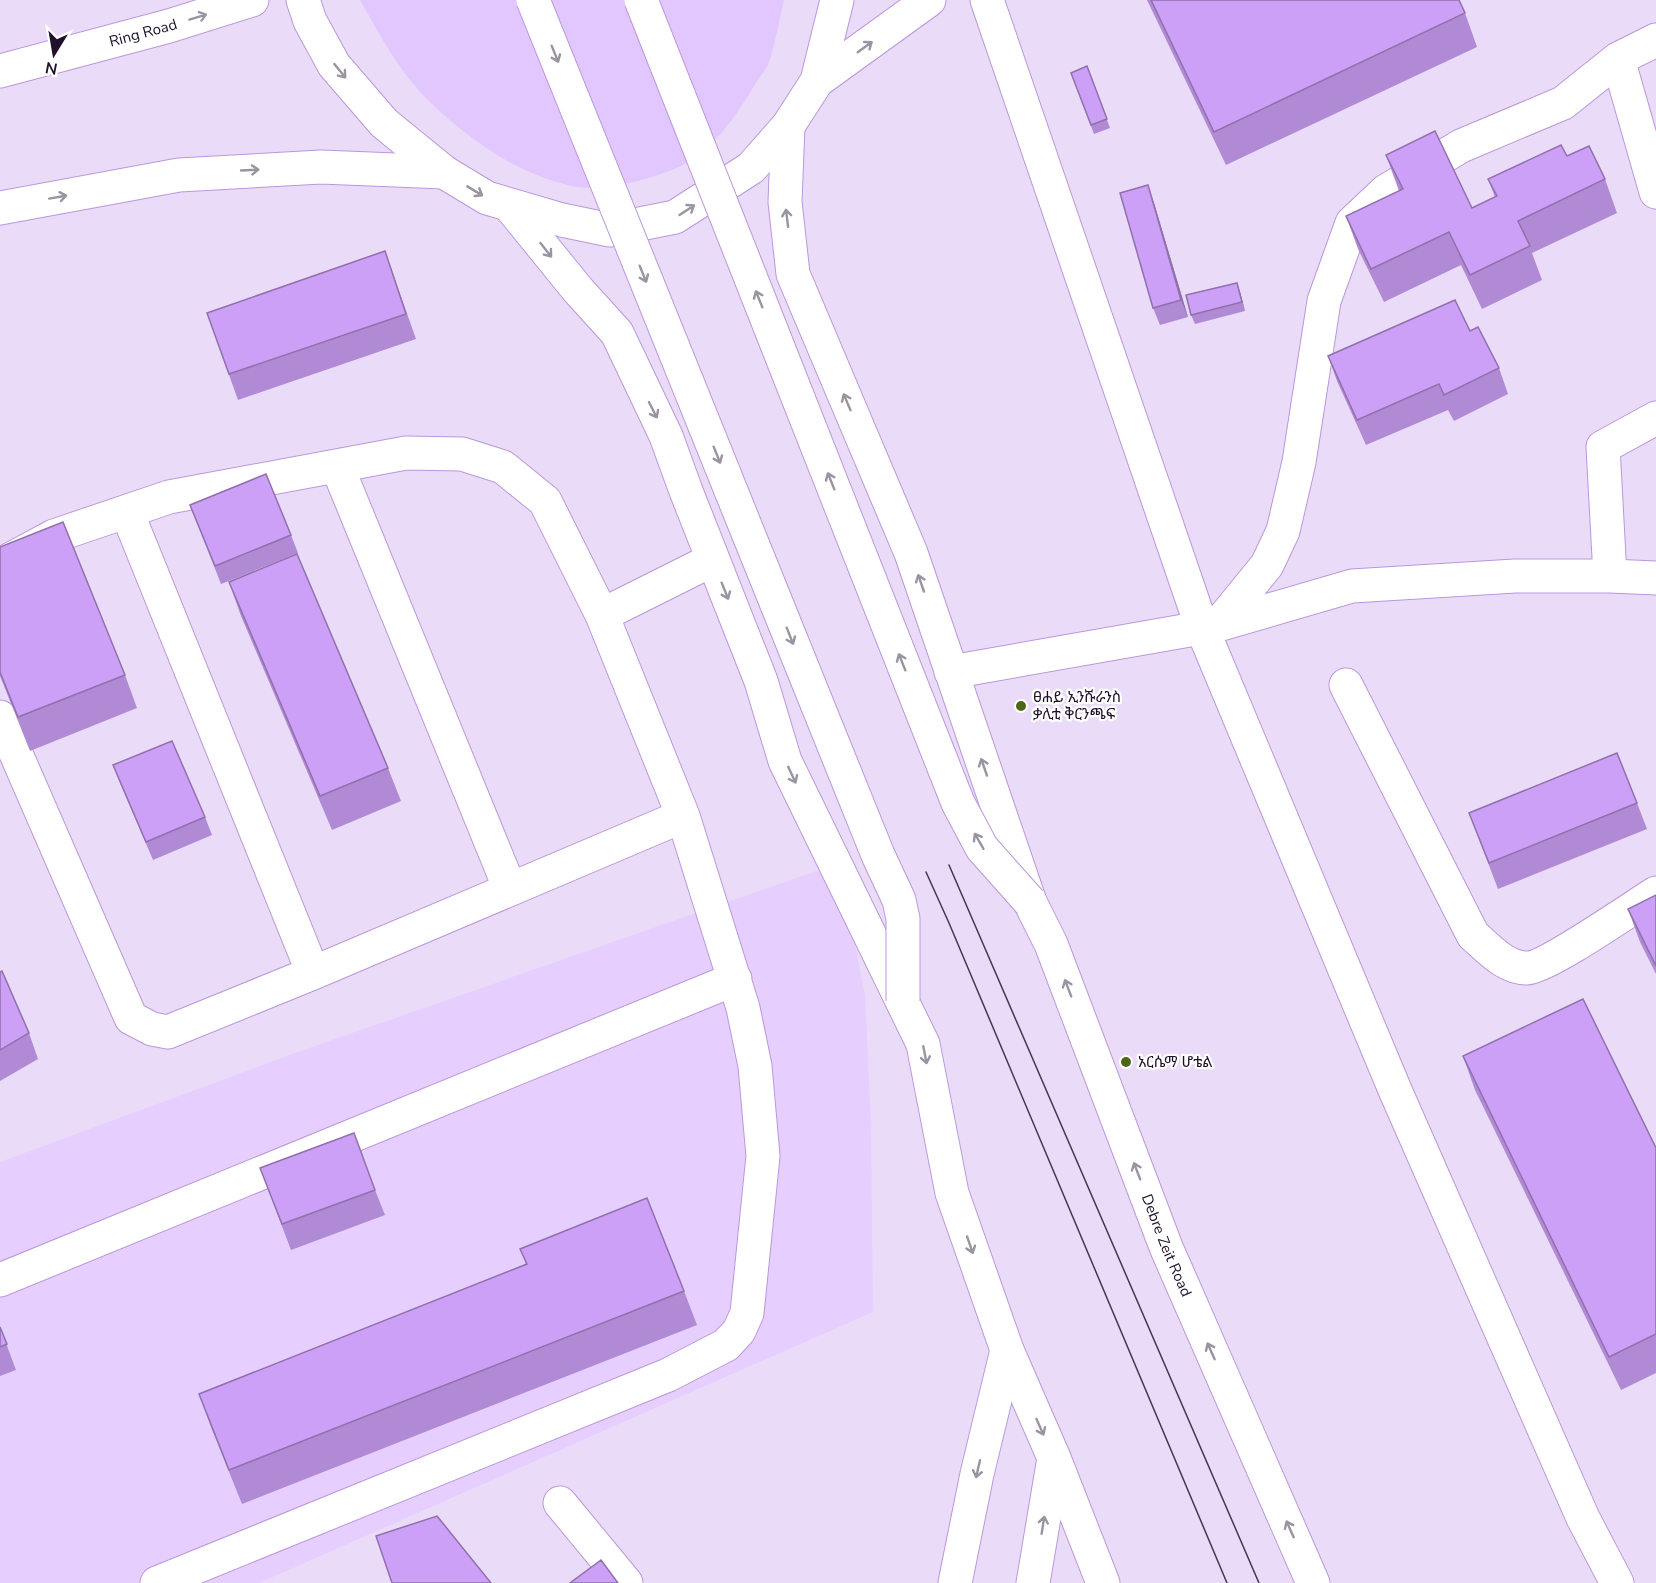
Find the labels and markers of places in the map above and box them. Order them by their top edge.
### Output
place label: ፀሐይ ኢንሹራንስ ቃሊቲ ቅርንጫፍ [1033,687,1121,724]
marker: ፀሐይ ኢንሹራንስ ቃሊቲ ቅርንጫፍ [1014,699,1028,713]
place label: አርሴማ ሆቴል [1138,1052,1213,1072]
marker: አርሴማ ሆቴል [1119,1055,1133,1069]

